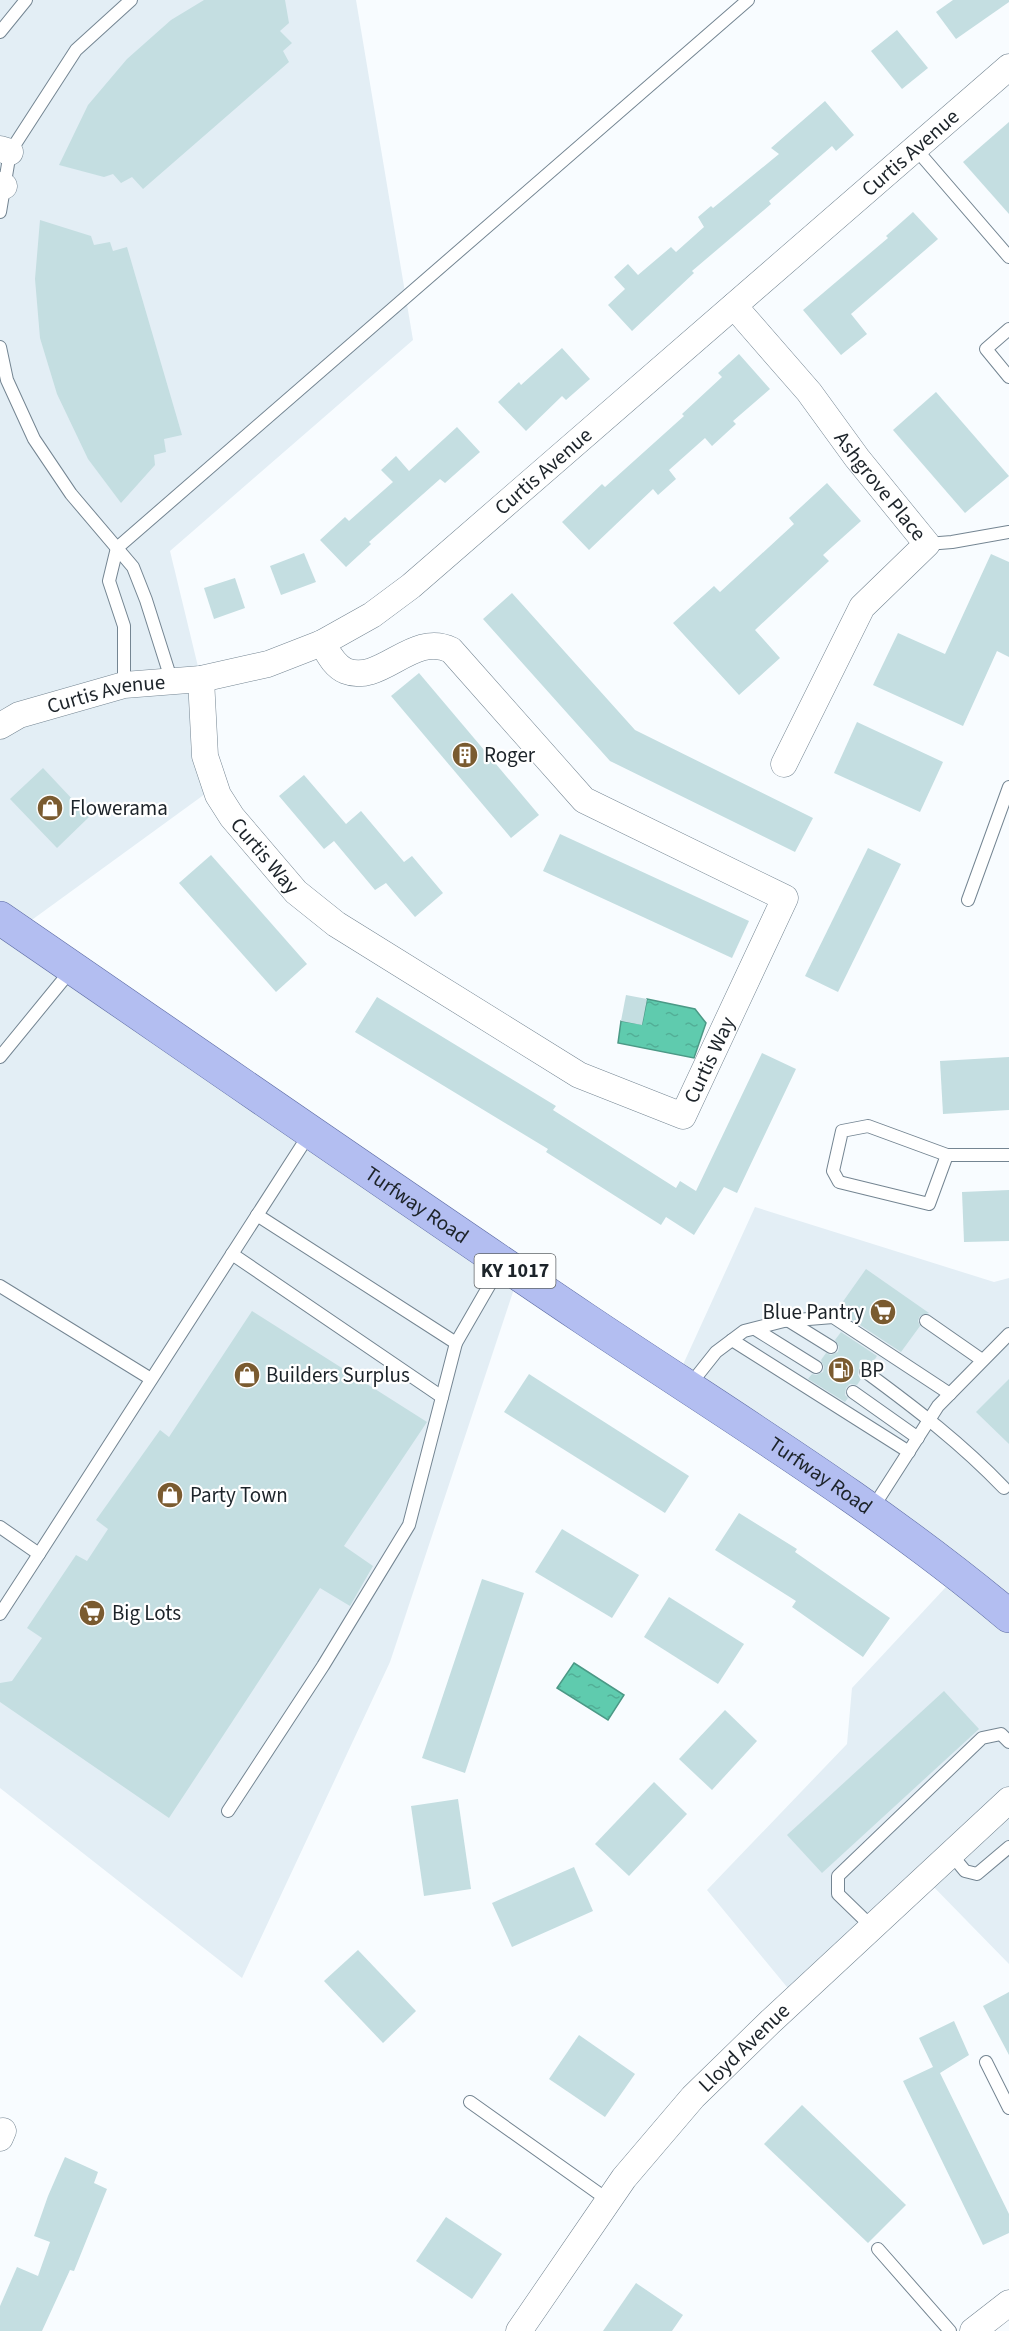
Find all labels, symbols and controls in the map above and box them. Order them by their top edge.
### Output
street label: Curtis Avenue [855,102,966,204]
street label: Curtis Avenue [488,420,599,522]
street label: Ashgrove Place [827,425,933,547]
street label: Curtis Avenue [43,667,166,721]
building icon: Roger [450,740,480,770]
place label: Roger [484,740,536,770]
shop icon: Flowerama [35,793,65,823]
place label: Flowerama [70,793,168,823]
street label: Curtis Way [224,811,306,901]
street label: Curtis Way [676,1011,743,1108]
street label: Turfway Road [359,1159,475,1251]
road number: KY 1017 [474,1254,556,1288]
place label: Blue Pantry [762,1297,864,1327]
supermarket icon: Blue Pantry [868,1297,898,1327]
fuel station icon: BP [826,1355,856,1385]
place label: BP [860,1355,884,1385]
shop icon: Builders Surplus [232,1360,262,1390]
place label: Builders Surplus [266,1360,410,1390]
street label: Turfway Road [763,1429,879,1522]
shop icon: Party Town [155,1480,185,1510]
place label: Party Town [190,1480,288,1510]
supermarket icon: Big Lots [77,1598,107,1628]
place label: Big Lots [112,1598,181,1628]
street label: Lloyd Avenue [691,1996,796,2099]

